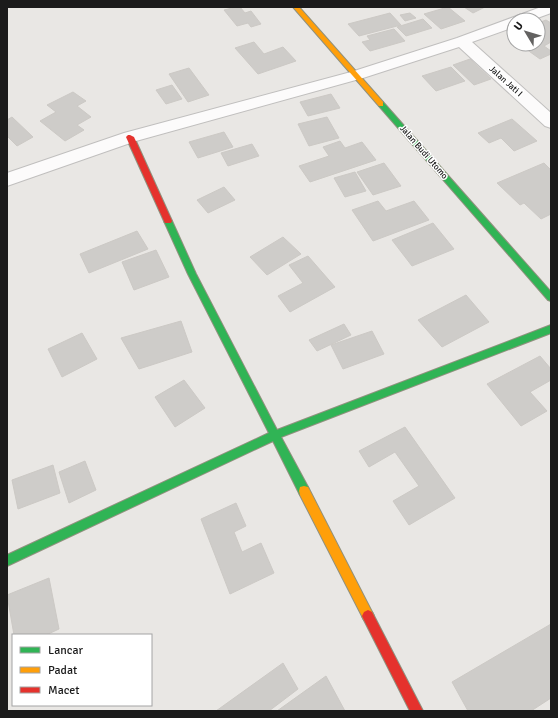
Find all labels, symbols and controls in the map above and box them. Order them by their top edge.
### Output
north arrow [506,12,546,52]
text: U [511,19,526,33]
street label: Jalan Jati I [487,64,525,99]
street label: Jalan Budi Utomo [397,123,450,182]
legend [12,634,152,706]
text: Lancar [48,643,84,658]
text: Padat [48,663,77,678]
text: Macet [48,683,80,698]

